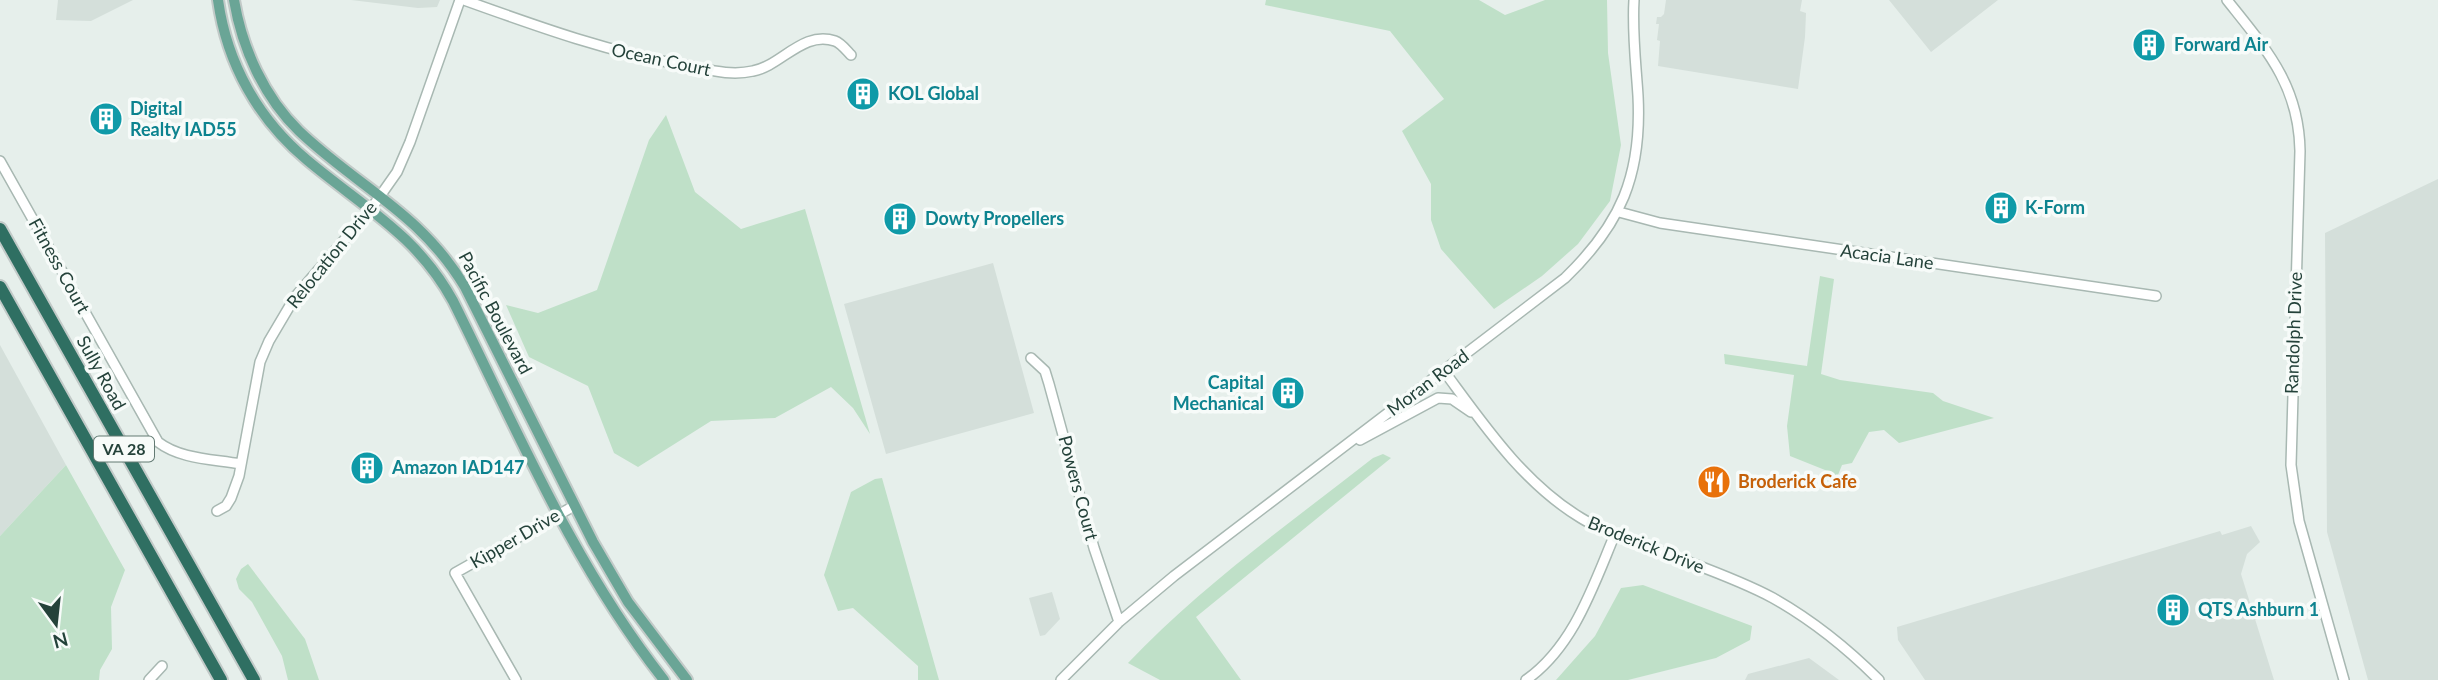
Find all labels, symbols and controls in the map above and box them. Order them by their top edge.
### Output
building icon: Forward Air [2130,26,2168,64]
place label: Forward Air [2174,33,2268,55]
street label: Ocean Court [610,38,713,80]
building icon: KOL Global [844,75,882,113]
place label: KOL Global [888,82,979,104]
place label: Digital Realty IAD55 [130,97,237,140]
building icon: Digital Realty IAD55 [87,100,125,138]
building icon: K-Form [1982,189,2020,227]
place label: K-Form [2025,196,2085,218]
street label: Relocation Drive [281,197,381,312]
building icon: Dowty Propellers [881,200,919,238]
place label: Dowty Propellers [925,207,1064,229]
street label: Fitness Court [25,214,95,318]
street label: Acacia Lane [1839,239,1935,273]
street label: Pacific Boulevard [454,248,537,378]
street label: Randolph Drive [2280,271,2306,394]
street label: Sully Road [72,332,131,413]
street label: Moran Road [1382,344,1473,420]
place label: Capital Mechanical [1173,371,1264,414]
building icon: Capital Mechanical [1269,374,1307,412]
street label: Powers Court [1054,433,1104,543]
road number: VA 28 [94,436,154,462]
building icon: Amazon IAD147 [348,449,386,487]
place label: Amazon IAD147 [391,456,525,478]
restaurant icon: Broderick Cafe [1695,463,1733,501]
place label: Broderick Cafe [1738,470,1857,492]
street label: Kipper Drive [466,504,563,573]
street label: Broderick Drive [1585,511,1708,577]
north arrow [21,589,91,659]
building icon: QTS Ashburn 1 [2154,591,2192,629]
place label: QTS Ashburn 1 [2198,598,2319,620]
text: N [50,628,71,654]

